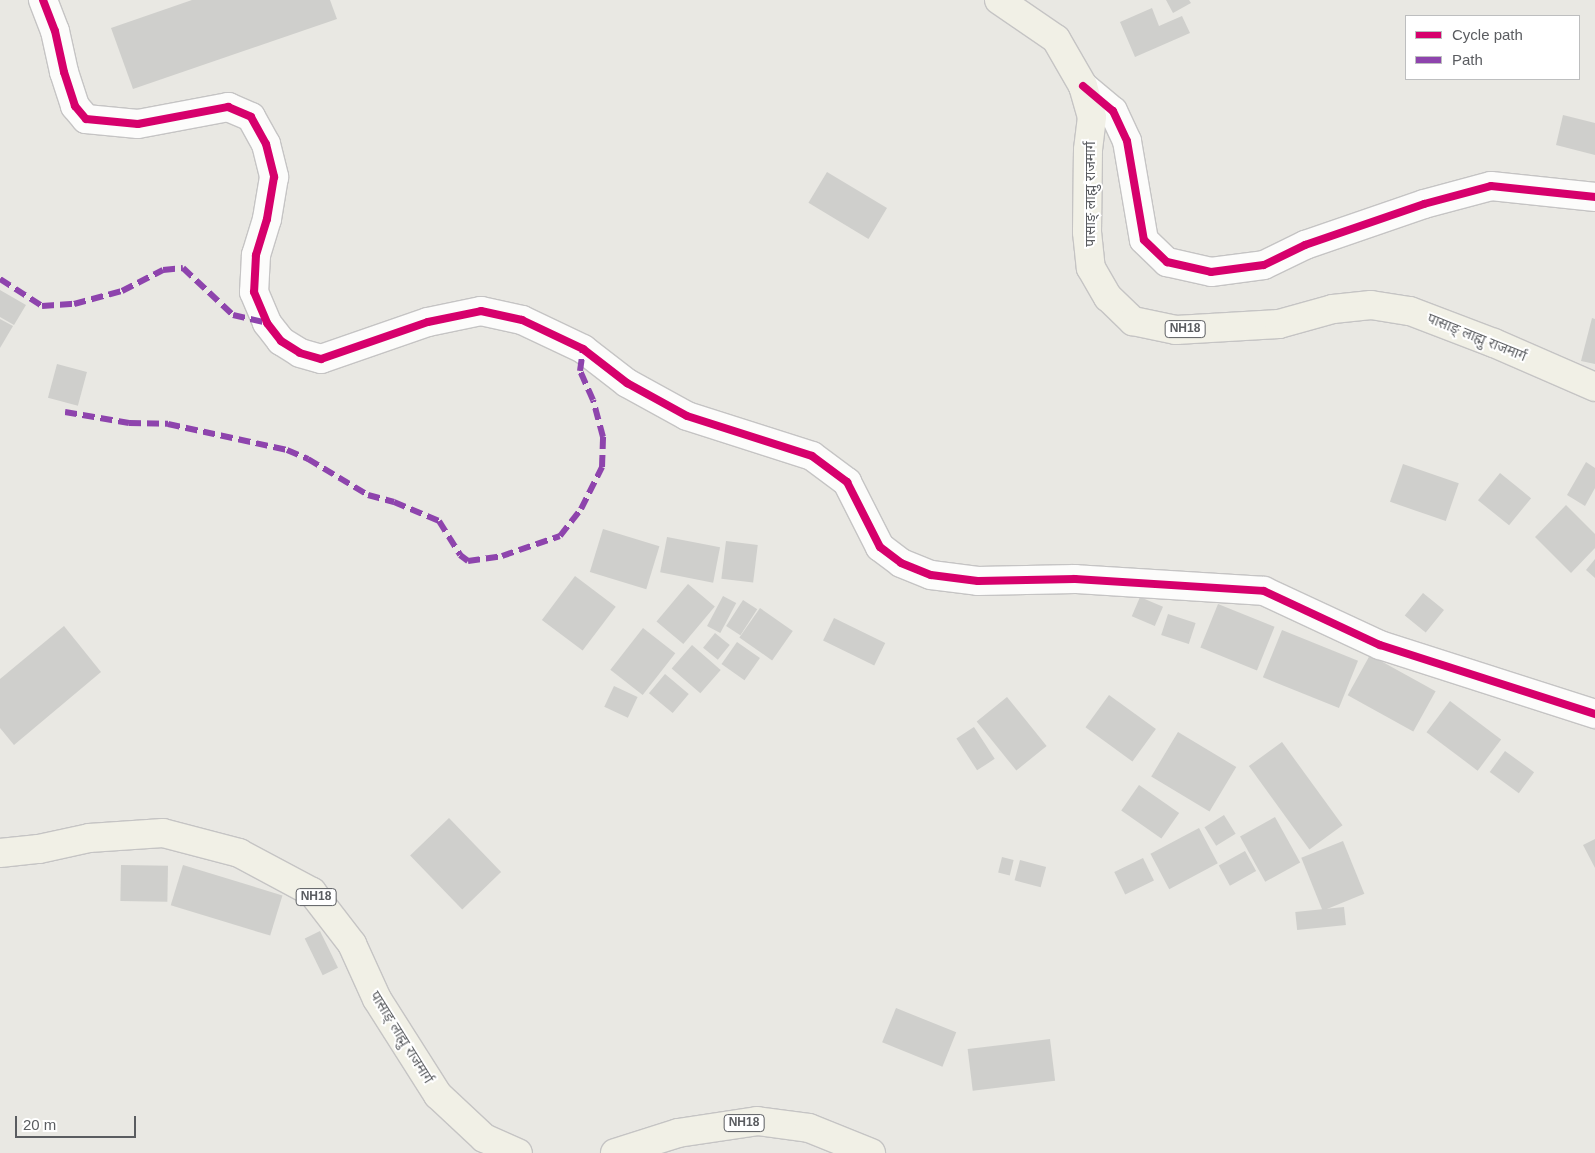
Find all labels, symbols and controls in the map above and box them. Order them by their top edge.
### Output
legend [1405,15,1580,80]
text: Cycle path [1452,26,1523,43]
text: Path [1452,51,1483,68]
street label: पासाङ् लाह्मु राजमार्ग [1082,141,1098,247]
street label: पासाङ् लाह्मु राजमार्ग [1425,309,1529,365]
road number: NH18 [1164,320,1206,338]
road number: NH18 [295,888,337,906]
street label: पासाङ् लाह्मु राजमार्ग [367,988,437,1086]
scale bar [18,1106,139,1138]
road number: NH18 [723,1114,765,1132]
text: 20 m [23,1116,56,1133]

